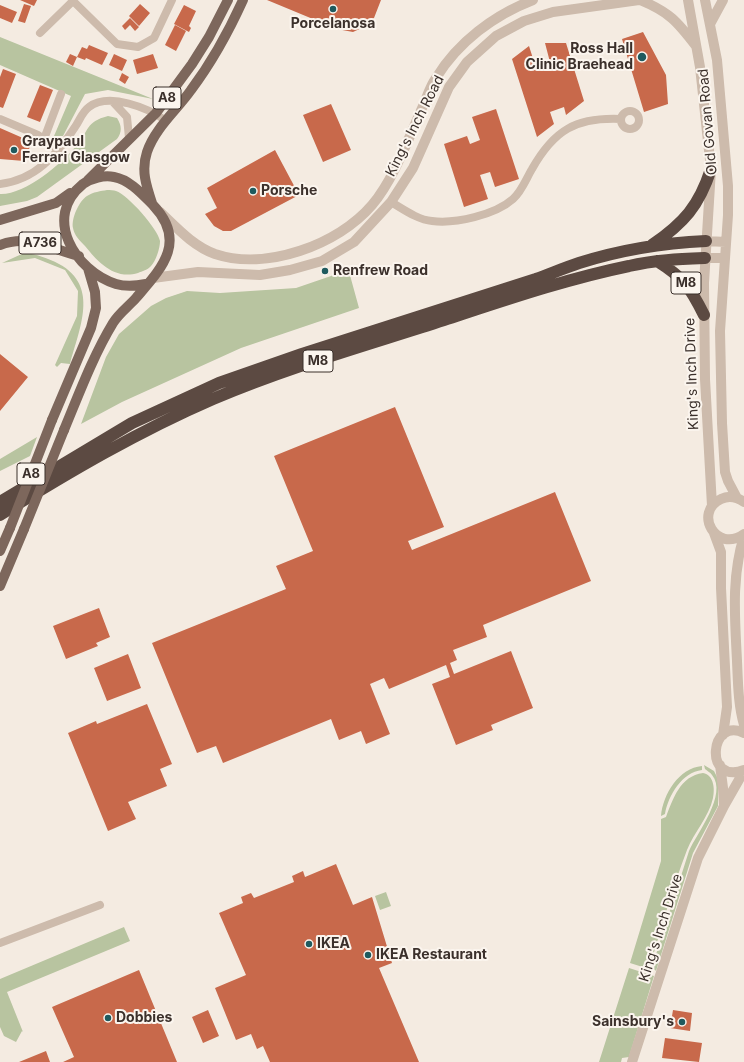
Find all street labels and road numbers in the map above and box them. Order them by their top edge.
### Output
street label: Old Govan Road [695,68,721,176]
street label: King's Inch Road [382,73,448,179]
road number: A8 [153,87,181,109]
road number: A736 [19,232,61,254]
road number: M8 [671,272,701,294]
street label: King's Inch Drive [682,318,702,430]
road number: M8 [303,350,333,372]
road number: A8 [17,463,45,485]
street label: King's Inch Drive [636,872,686,984]

